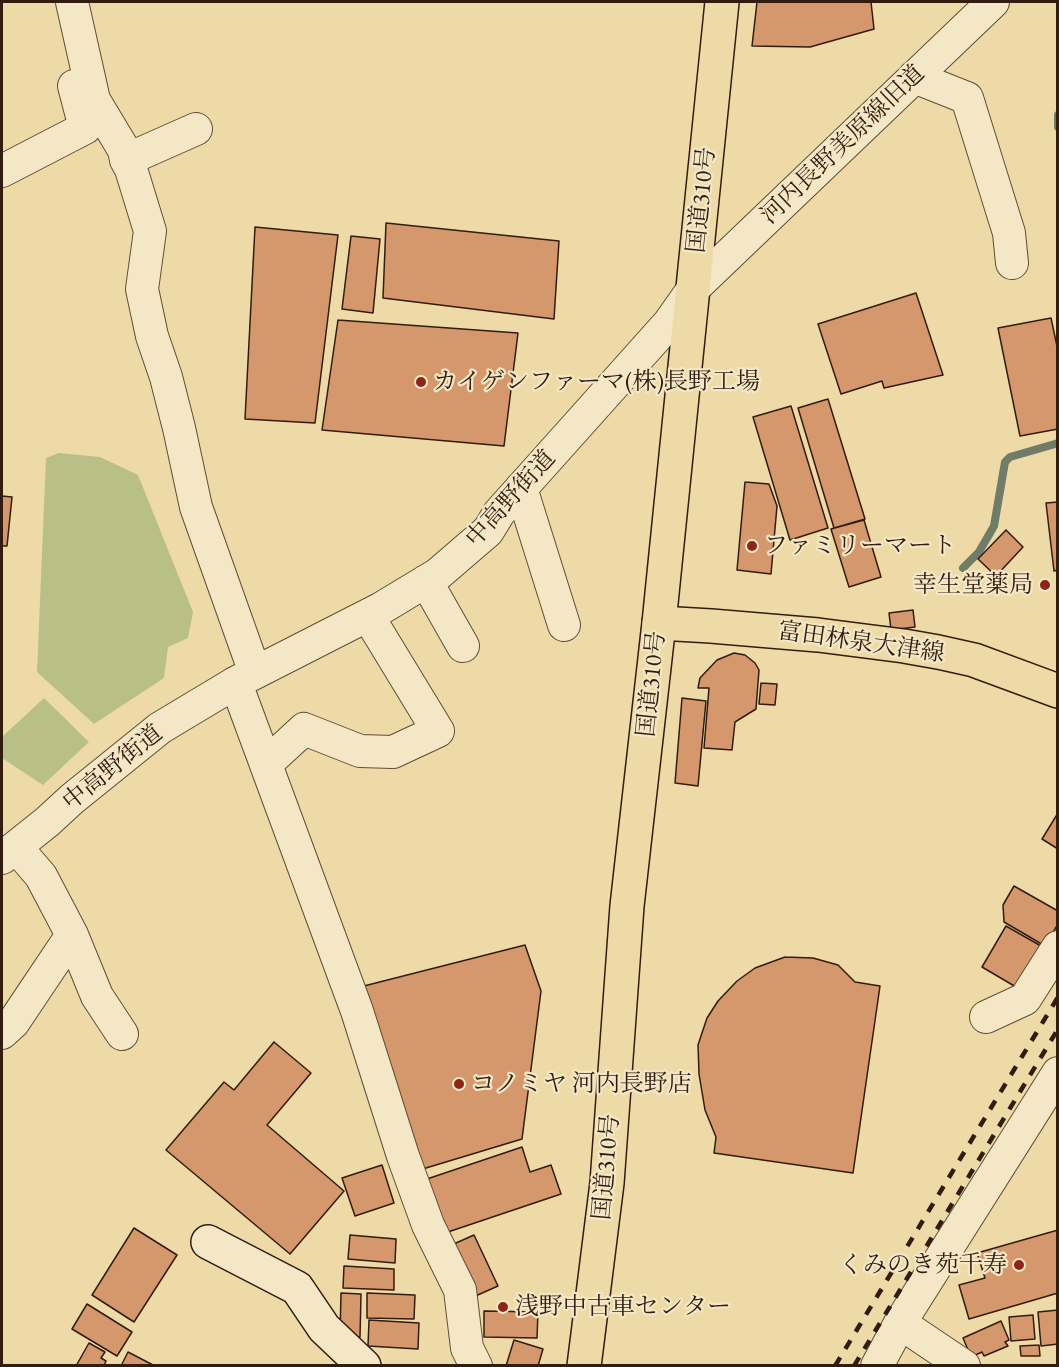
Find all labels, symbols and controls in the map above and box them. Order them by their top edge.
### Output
street label: 河内長野美原線旧道 [755,60,931,230]
street label: 国道310号 [682,146,722,254]
place label: カイゲンファーマ(株)長野工場 [433,368,760,396]
marker: カイゲンファーマ(株)長野工場 [414,375,428,389]
street label: 中高野街道 [460,445,562,553]
place label: ファミリーマート [764,532,956,560]
marker: ファミリーマート [745,539,759,553]
place label: 幸生堂薬局 [913,571,1033,599]
marker: 幸生堂薬局 [1038,578,1052,592]
street label: 富田林泉大津線 [776,617,946,669]
street label: 国道310号 [632,630,672,738]
street label: 中高野街道 [57,719,169,817]
place label: コノミヤ 河内長野店 [471,1070,692,1098]
marker: コノミヤ 河内長野店 [452,1077,466,1091]
street label: 国道310号 [588,1113,626,1221]
place label: くみのき苑千寿 [839,1251,1007,1279]
marker: くみのき苑千寿 [1012,1258,1026,1272]
place label: 浅野中古車センター [515,1293,731,1321]
marker: 浅野中古車センター [496,1300,510,1314]

